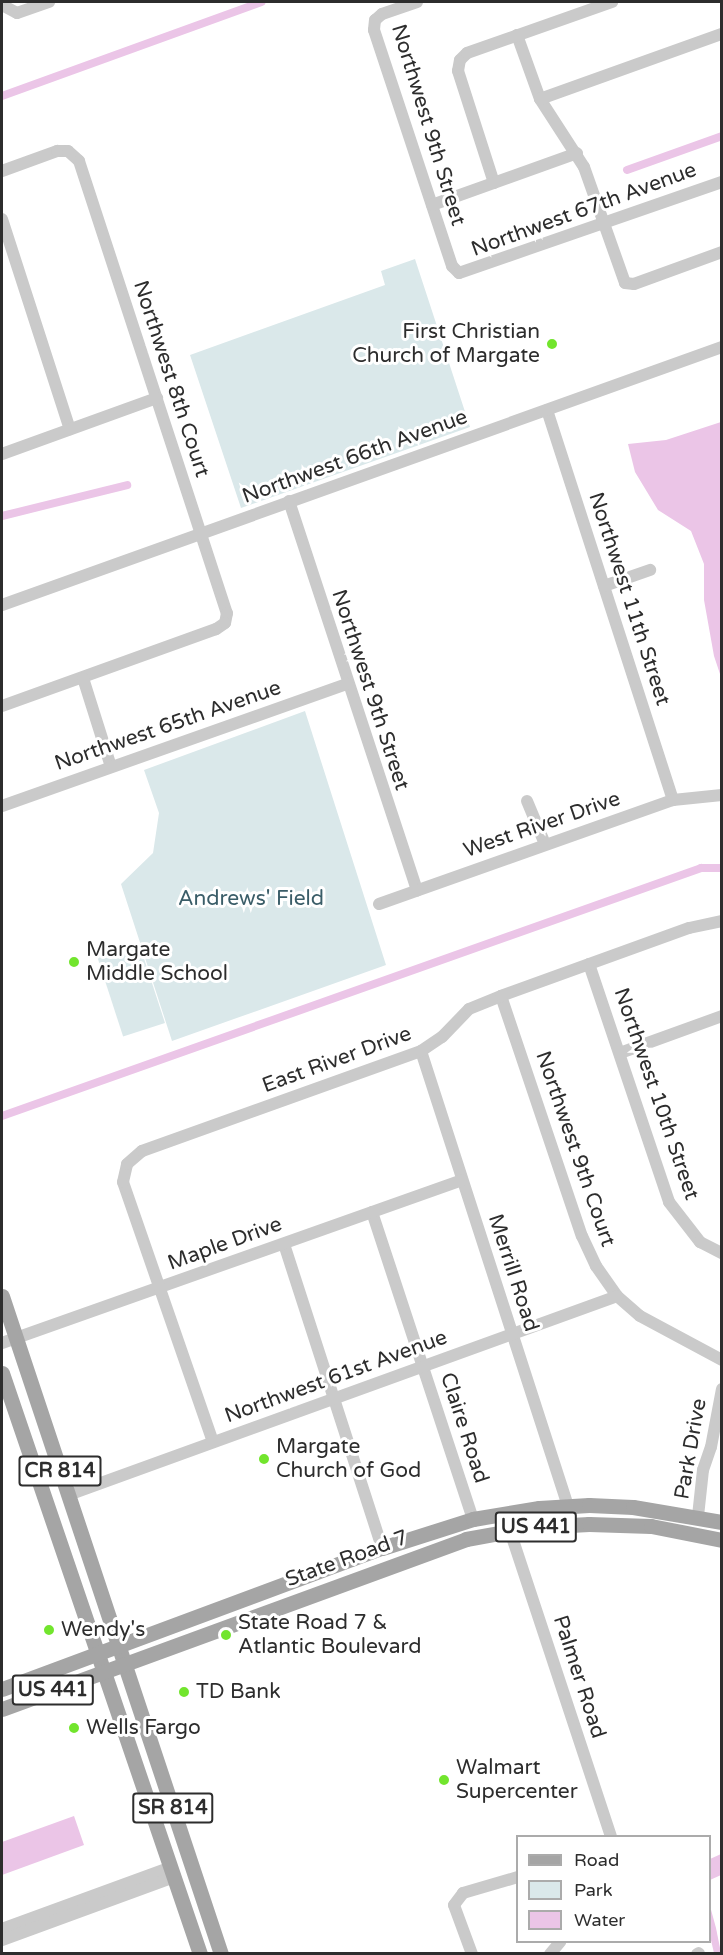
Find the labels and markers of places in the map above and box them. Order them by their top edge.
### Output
place label: First Christian Church of Margate [352,319,540,369]
marker: First Christian Church of Margate [545,337,559,351]
place label: Margate Middle School [86,937,228,987]
marker: Margate Middle School [67,955,81,969]
place label: Margate Church of God [276,1434,421,1484]
marker: Margate Church of God [257,1452,271,1466]
place label: State Road 7 & Atlantic Boulevard [238,1610,421,1660]
place label: Wendy's [61,1617,145,1643]
marker: Wendy's [42,1623,56,1637]
marker: State Road 7 & Atlantic Boulevard [219,1628,233,1642]
place label: TD Bank [196,1679,281,1705]
marker: TD Bank [177,1685,191,1699]
place label: Wells Fargo [86,1715,201,1741]
marker: Wells Fargo [67,1721,81,1735]
place label: Walmart Supercenter [456,1755,578,1805]
marker: Walmart Supercenter [437,1773,451,1787]

